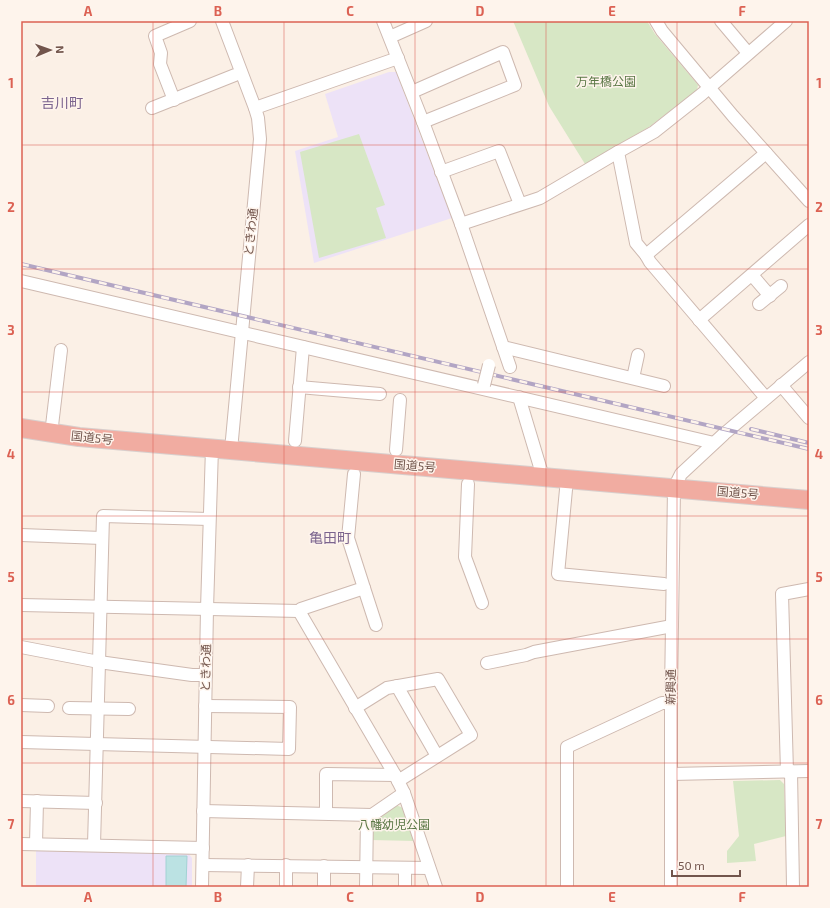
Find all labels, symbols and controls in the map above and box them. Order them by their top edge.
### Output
text: A [84,3,93,19]
text: B [214,3,222,19]
text: C [346,3,354,19]
text: D [476,3,485,19]
text: E [608,3,616,19]
text: F [738,3,746,19]
north arrow [30,30,70,70]
text: N [54,45,67,54]
park label: 万年橋公園 [576,74,636,88]
text: 1 [8,75,14,91]
text: 1 [816,75,822,91]
district label: 吉川町 [41,94,83,111]
text: 2 [7,199,15,215]
text: 2 [815,199,823,215]
street label: ときわ通 [241,207,259,257]
text: 3 [7,322,15,338]
text: 3 [815,322,823,338]
street label: 国道5号 [70,428,114,446]
text: 4 [7,446,15,462]
text: 4 [815,446,823,462]
street label: 国道5号 [393,456,437,474]
street label: 国道5号 [716,483,760,501]
district label: 亀田町 [309,529,351,546]
text: 5 [7,569,15,585]
text: 5 [815,569,823,585]
street label: ときわ通 [198,644,212,692]
street label: 新興通 [663,669,677,705]
text: 6 [7,692,15,708]
text: 6 [815,692,823,708]
text: 7 [8,816,15,832]
text: 7 [816,816,823,832]
park label: 八幡幼児公園 [358,817,430,831]
scale bar [672,852,740,878]
text: 50 m [678,858,705,872]
text: A [84,889,93,905]
text: B [214,889,222,905]
text: C [346,889,354,905]
text: D [476,889,485,905]
text: E [608,889,616,905]
text: F [738,889,746,905]

